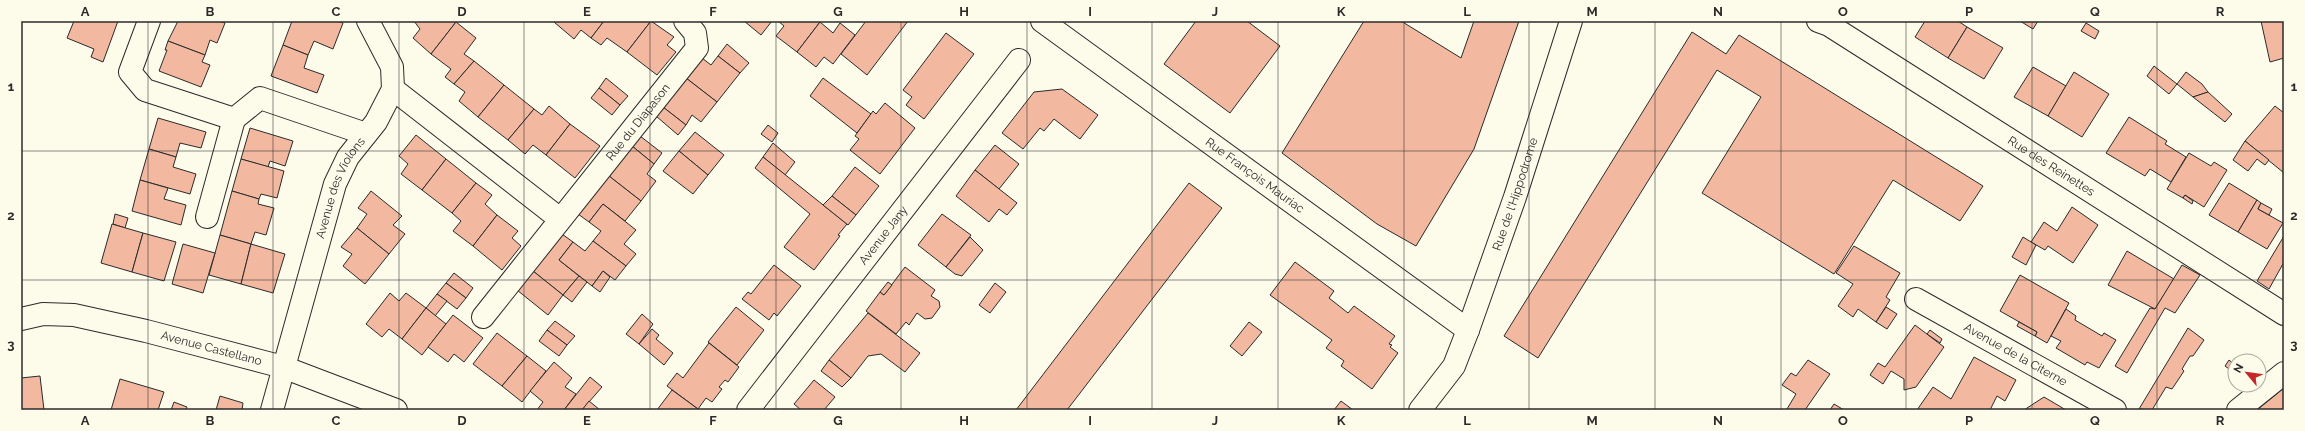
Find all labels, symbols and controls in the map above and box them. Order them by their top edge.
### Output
text: A [81,4,90,19]
text: B [206,4,215,19]
text: C [332,4,341,19]
text: D [457,4,467,19]
text: E [583,4,591,19]
text: F [709,4,717,19]
text: G [833,4,843,19]
text: H [959,4,969,19]
text: I [1088,4,1092,19]
text: J [1212,4,1218,19]
text: K [1337,4,1346,19]
text: L [1463,4,1471,19]
text: M [1586,4,1598,19]
text: N [1713,4,1723,19]
text: O [1838,4,1848,19]
text: P [1965,4,1973,19]
text: Q [2090,4,2100,19]
text: R [2216,4,2225,19]
text: 1 [8,79,15,94]
text: 1 [2291,79,2298,94]
street label: Rue du Diapason [603,81,673,163]
street label: Rue des Reinettes [2005,133,2098,199]
street label: Avenue des Violons [313,134,368,240]
street label: Rue François Mauriac [1203,135,1307,216]
street label: Rue de l'Hippodrome [1490,136,1540,253]
street label: Avenue Jany [856,203,911,267]
text: 2 [7,208,15,223]
text: 2 [2290,208,2298,223]
street label: Avenue de la Citerne [1962,320,2070,389]
street label: Avenue Castellano [159,328,264,368]
text: 3 [7,337,15,352]
text: 3 [2290,337,2298,352]
north arrow [2227,353,2267,393]
text: N [2231,362,2246,375]
text: A [81,413,90,428]
text: B [206,413,215,428]
text: C [332,413,341,428]
text: D [457,413,467,428]
text: E [583,413,591,428]
text: F [709,413,717,428]
text: G [833,413,843,428]
text: H [959,413,969,428]
text: I [1088,413,1092,428]
text: J [1212,413,1218,428]
text: K [1337,413,1346,428]
text: L [1463,413,1471,428]
text: M [1586,413,1598,428]
text: N [1713,413,1723,428]
text: O [1838,413,1848,428]
text: P [1965,413,1973,428]
text: Q [2090,413,2100,428]
text: R [2216,413,2225,428]

